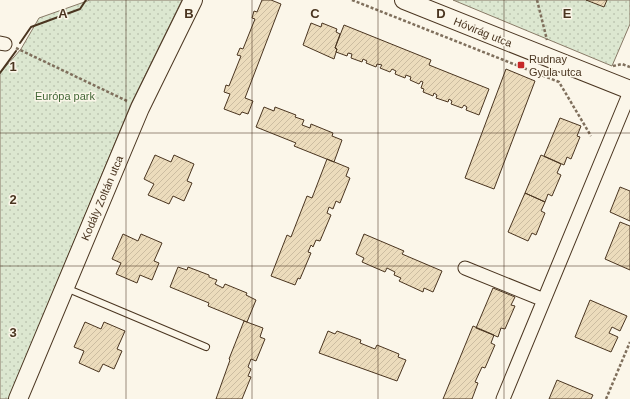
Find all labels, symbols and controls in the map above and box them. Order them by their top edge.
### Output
text: A [58,6,68,21]
text: B [184,6,194,21]
text: C [310,6,320,21]
text: D [436,6,446,21]
text: E [563,6,572,21]
street label: Hóvirág utca [452,15,515,49]
place label: Rudnay Gyula utca [529,53,582,78]
text: 1 [9,59,17,74]
marker: Rudnay Gyula utca [516,60,526,70]
park label: Európa park [35,90,95,102]
street label: Kodály Zoltán utca [79,153,126,242]
text: 2 [9,192,17,207]
text: 3 [9,325,17,340]

